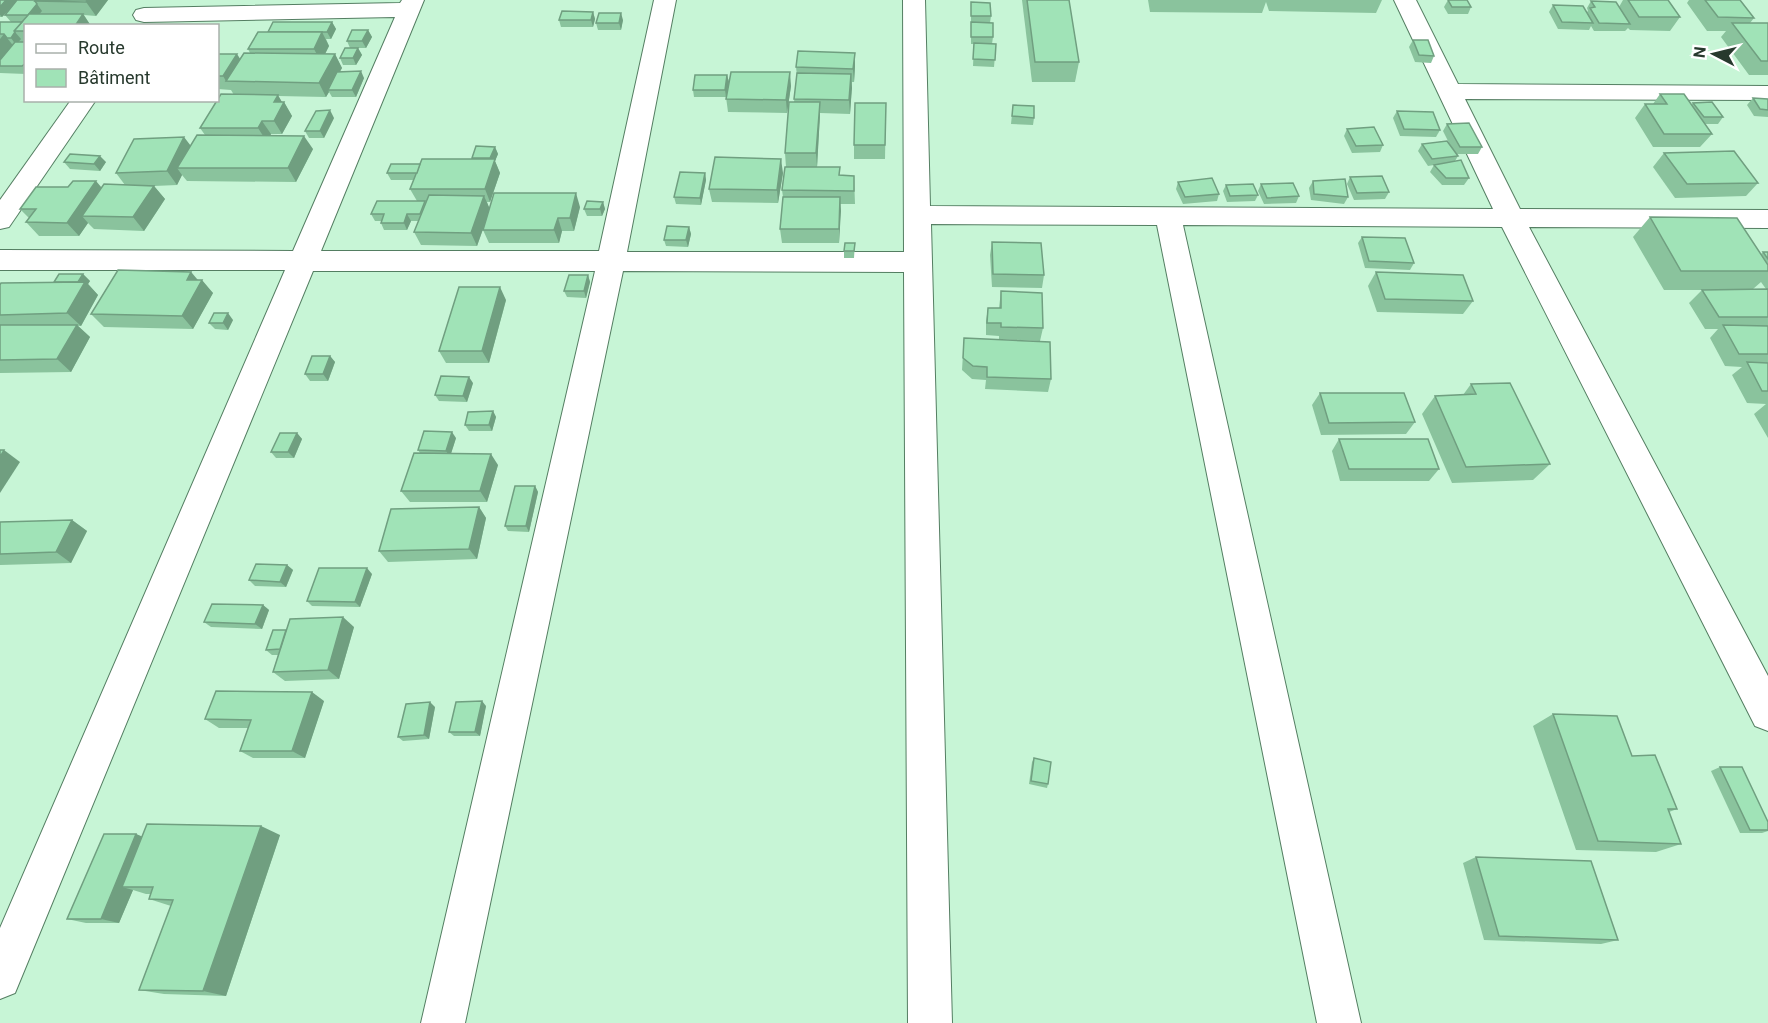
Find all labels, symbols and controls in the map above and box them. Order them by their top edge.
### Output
legend [24,24,219,102]
north arrow [1684,24,1744,84]
text: Route [78,37,125,58]
text: N [1689,45,1710,59]
text: Bâtiment [78,67,151,88]

